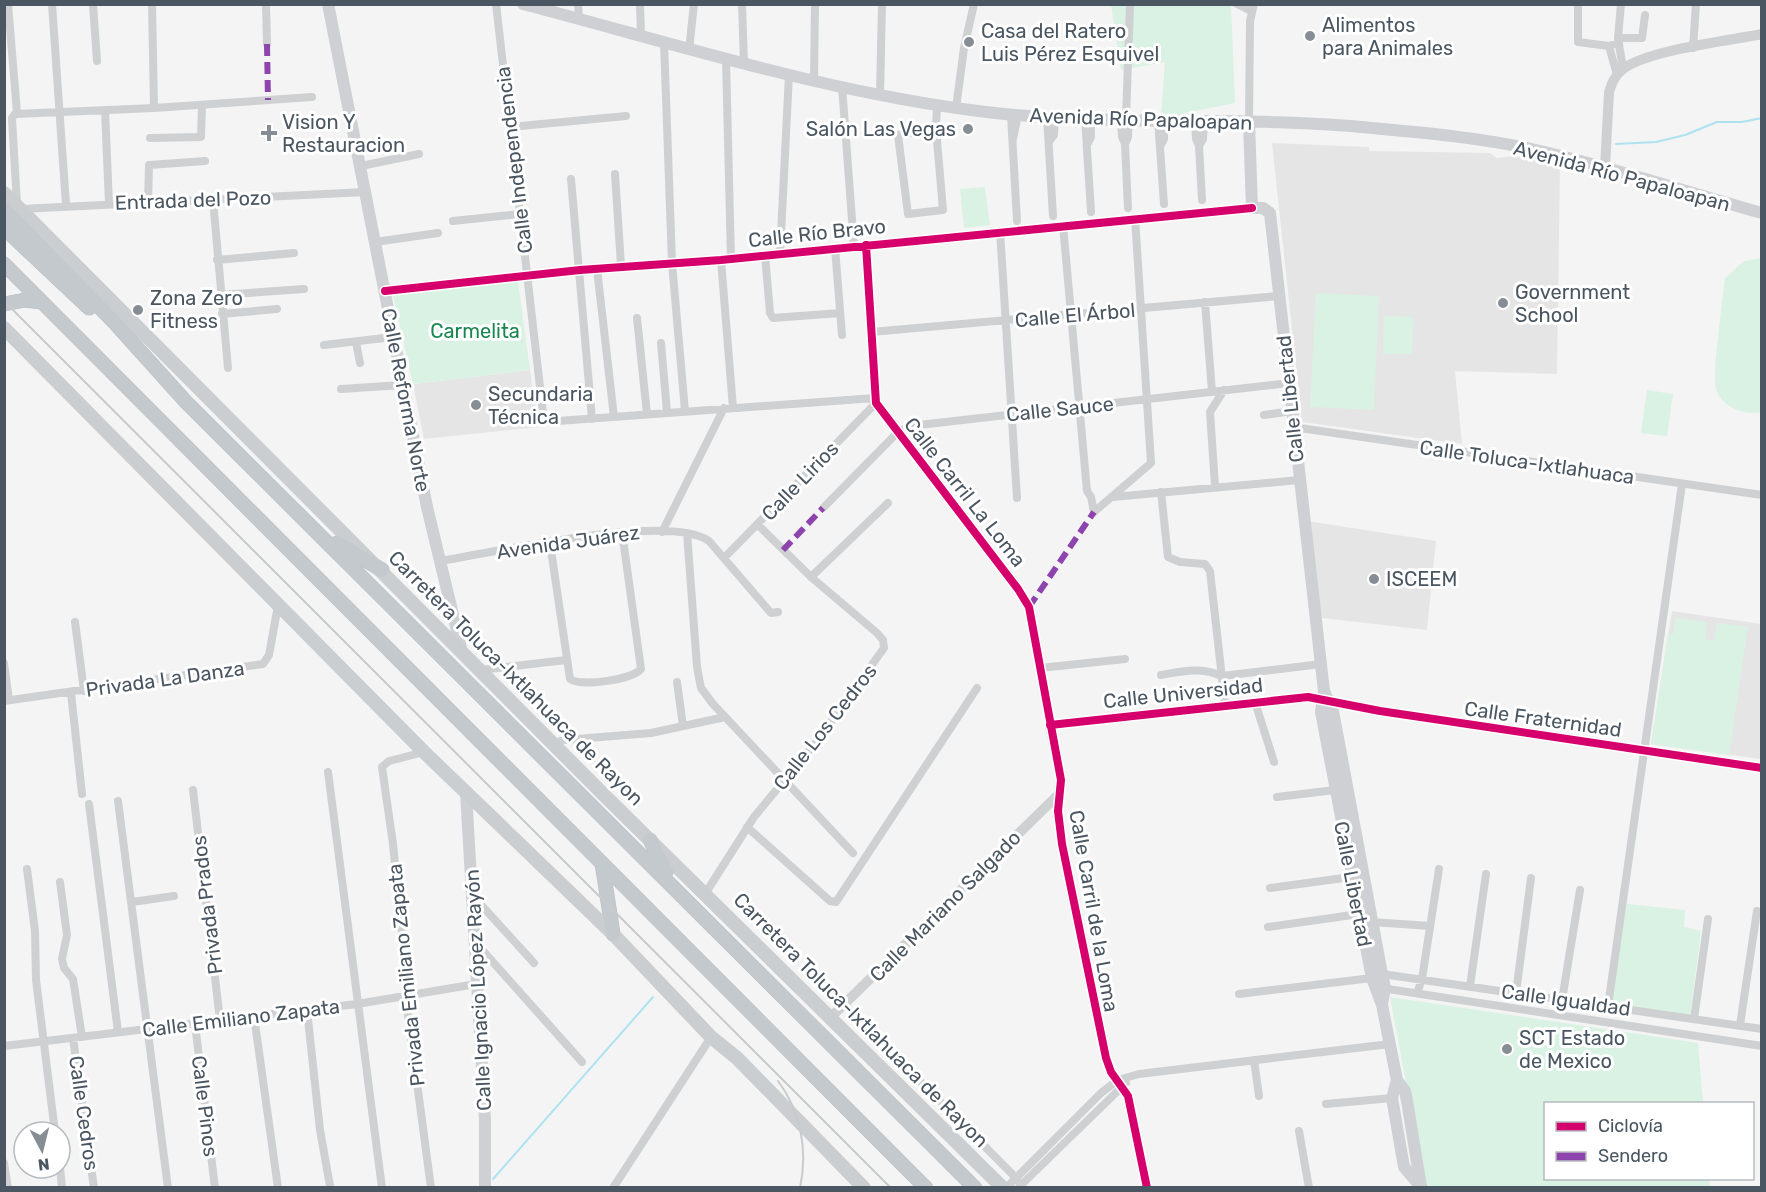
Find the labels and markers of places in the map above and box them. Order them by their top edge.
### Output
place label: Alimentos para Animales [1322,13,1453,60]
place label: Casa del Ratero Luis Pérez Esquivel [981,19,1159,66]
marker: Alimentos para Animales [1303,29,1317,43]
marker: Casa del Ratero Luis Pérez Esquivel [962,35,976,49]
place label: Vision Y Restauracion [282,110,405,157]
place label: Salón Las Vegas [806,117,956,141]
marker: Salón Las Vegas [961,122,975,136]
marker: Vision Y Restauracion [260,124,278,142]
place label: Government School [1515,280,1630,327]
place label: Zona Zero Fitness [150,286,243,333]
marker: Government School [1496,296,1510,310]
marker: Zona Zero Fitness [131,303,145,317]
place label: Secundaria Técnica [488,382,593,429]
marker: Secundaria Técnica [469,398,483,412]
place label: ISCEEM [1386,567,1457,591]
marker: ISCEEM [1367,572,1381,586]
place label: SCT Estado de Mexico [1519,1026,1625,1073]
marker: SCT Estado de Mexico [1500,1042,1514,1056]

